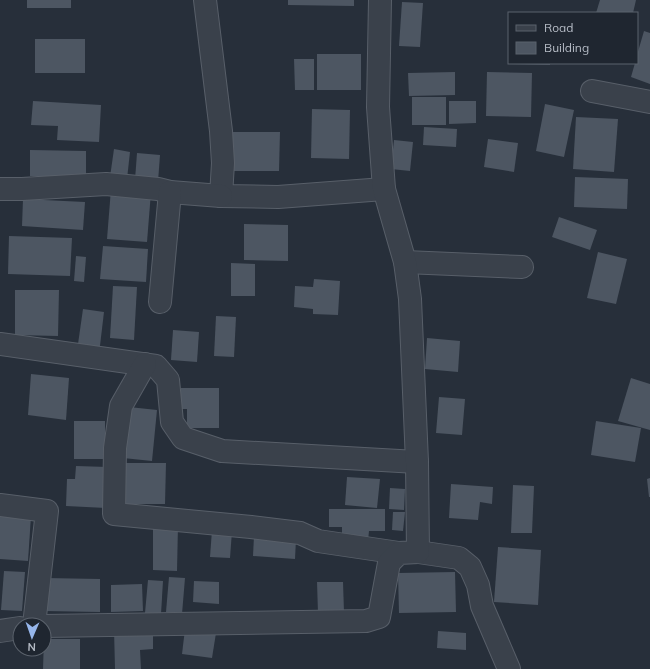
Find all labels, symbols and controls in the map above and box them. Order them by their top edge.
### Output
legend [508,12,638,64]
text: Road [544,20,573,35]
text: Building [544,40,589,55]
north arrow [12,617,52,657]
text: N [27,640,36,654]

